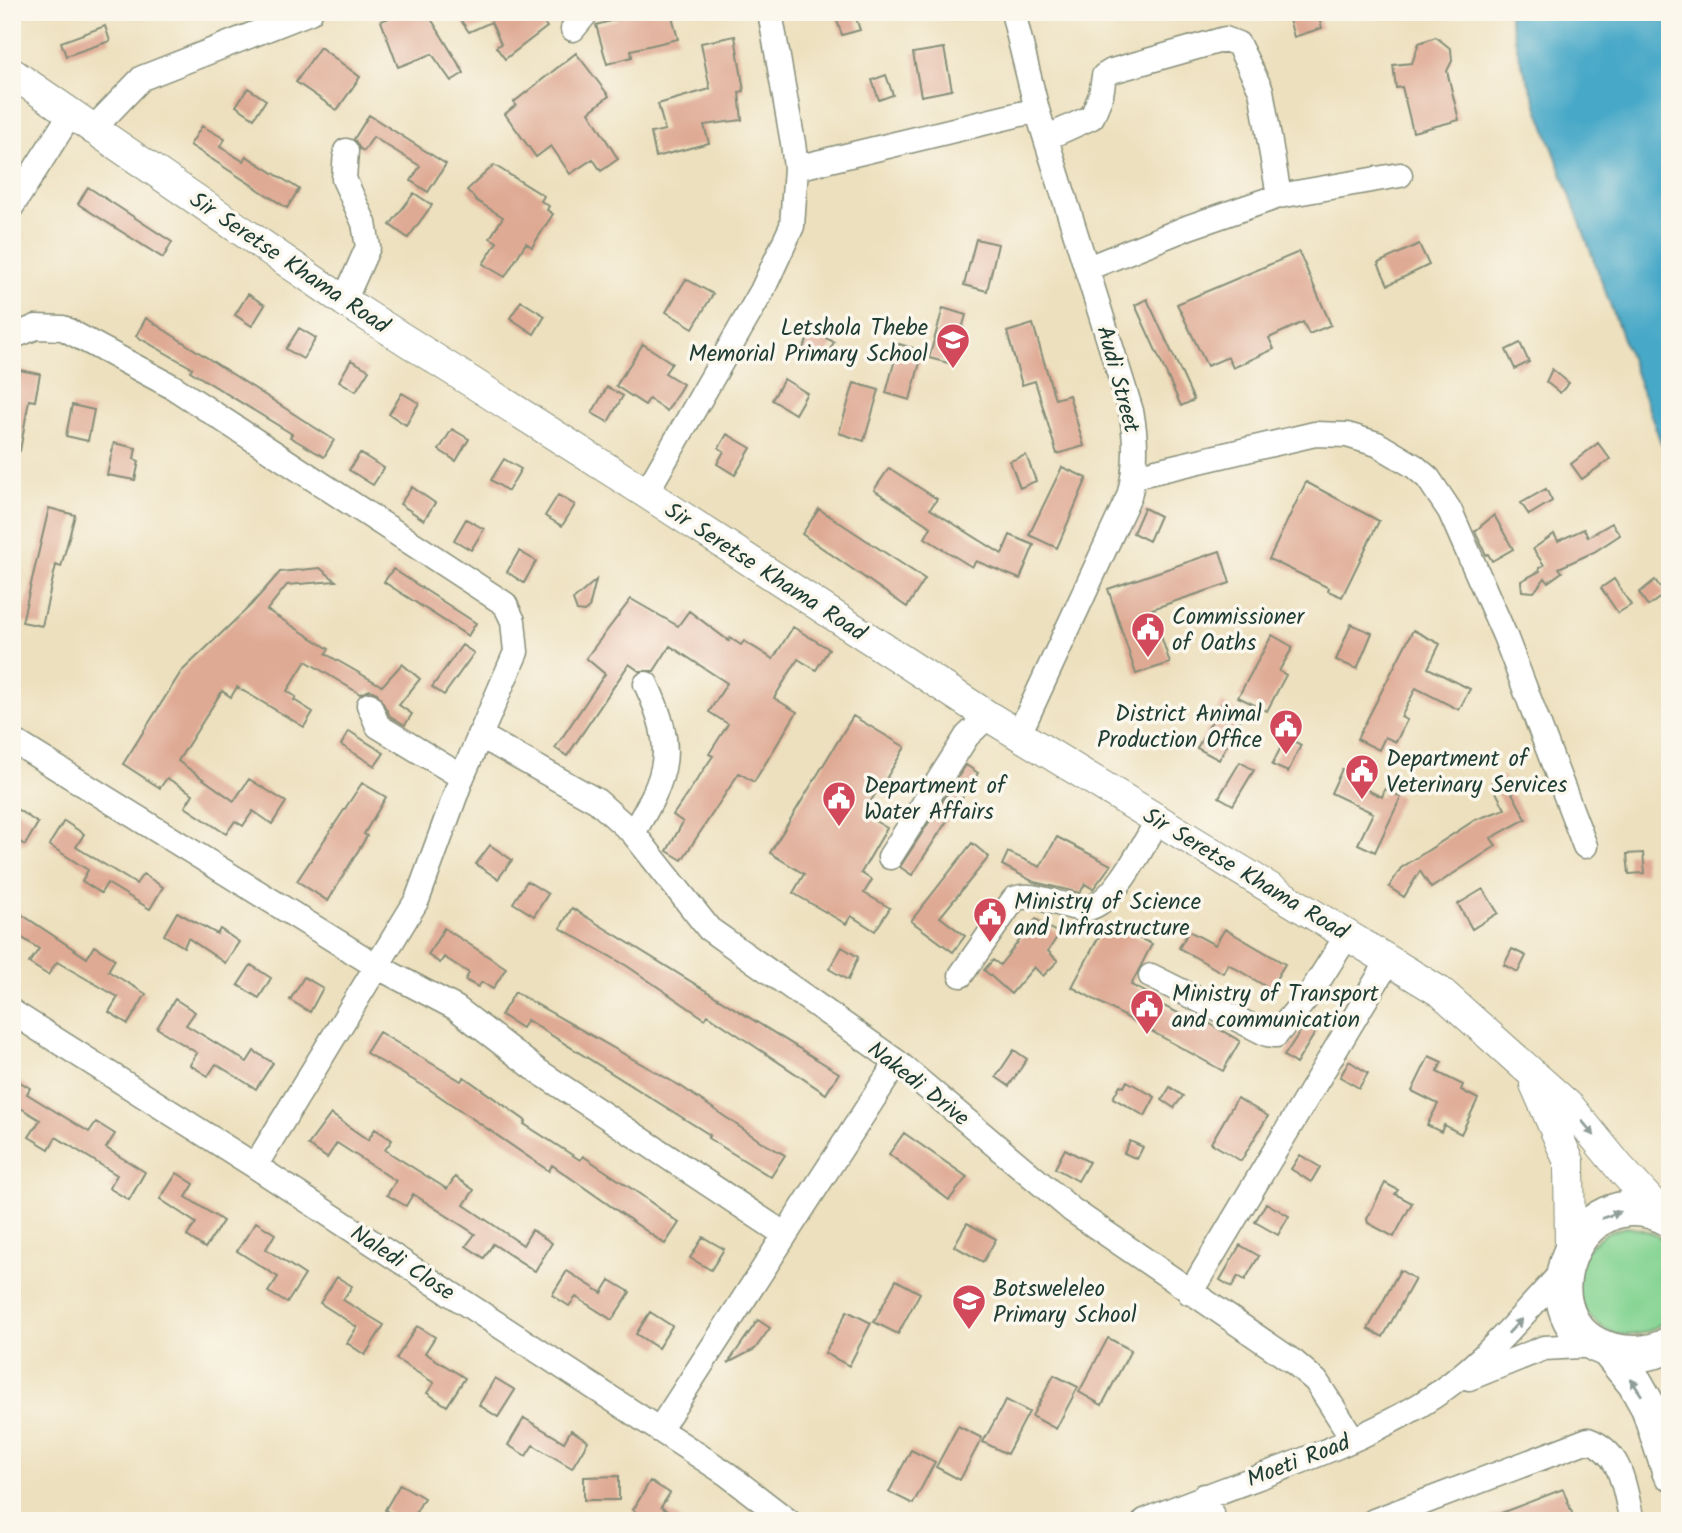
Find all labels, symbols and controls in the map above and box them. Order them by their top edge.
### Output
street label: Sir Seretse Khama Road [182,183,397,344]
place label: Letshola Thebe Memorial Primary School [689,311,928,373]
school or university icon: Letshola Thebe Memorial Primary School [934,321,972,370]
street label: Audi Street [1086,322,1149,438]
street label: Sir Seretse Khama Road [657,494,873,652]
place label: Commissioner of Oaths [1172,600,1305,662]
public building icon: Commissioner of Oaths [1129,610,1167,659]
place label: District Animal Production Office [1097,697,1262,759]
public building icon: District Animal Production Office [1267,707,1305,756]
place label: Department of Veterinary Services [1386,742,1568,804]
public building icon: Department of Veterinary Services [1343,752,1381,801]
place label: Department of Water Affairs [864,769,1008,831]
public building icon: Department of Water Affairs [820,779,858,828]
street label: Sir Seretse Khama Road [1135,799,1355,951]
place label: Ministry of Science and Infrastructure [1014,885,1201,947]
public building icon: Ministry of Science and Infrastructure [971,895,1009,944]
place label: Ministry of Transport and communication [1172,977,1380,1039]
public building icon: Ministry of Transport and communication [1128,987,1166,1036]
street label: Nakedi Drive [859,1033,977,1136]
one-way arrow [1580,1119,1596,1137]
one-way arrow [1600,1209,1621,1220]
street label: Naledi Close [342,1216,461,1311]
place label: Botsweleleo Primary School [993,1272,1137,1334]
school or university icon: Botsweleleo Primary School [950,1282,988,1331]
one-way arrow [1507,1317,1523,1335]
one-way arrow [1629,1378,1643,1396]
street label: Moeti Road [1242,1425,1356,1498]

